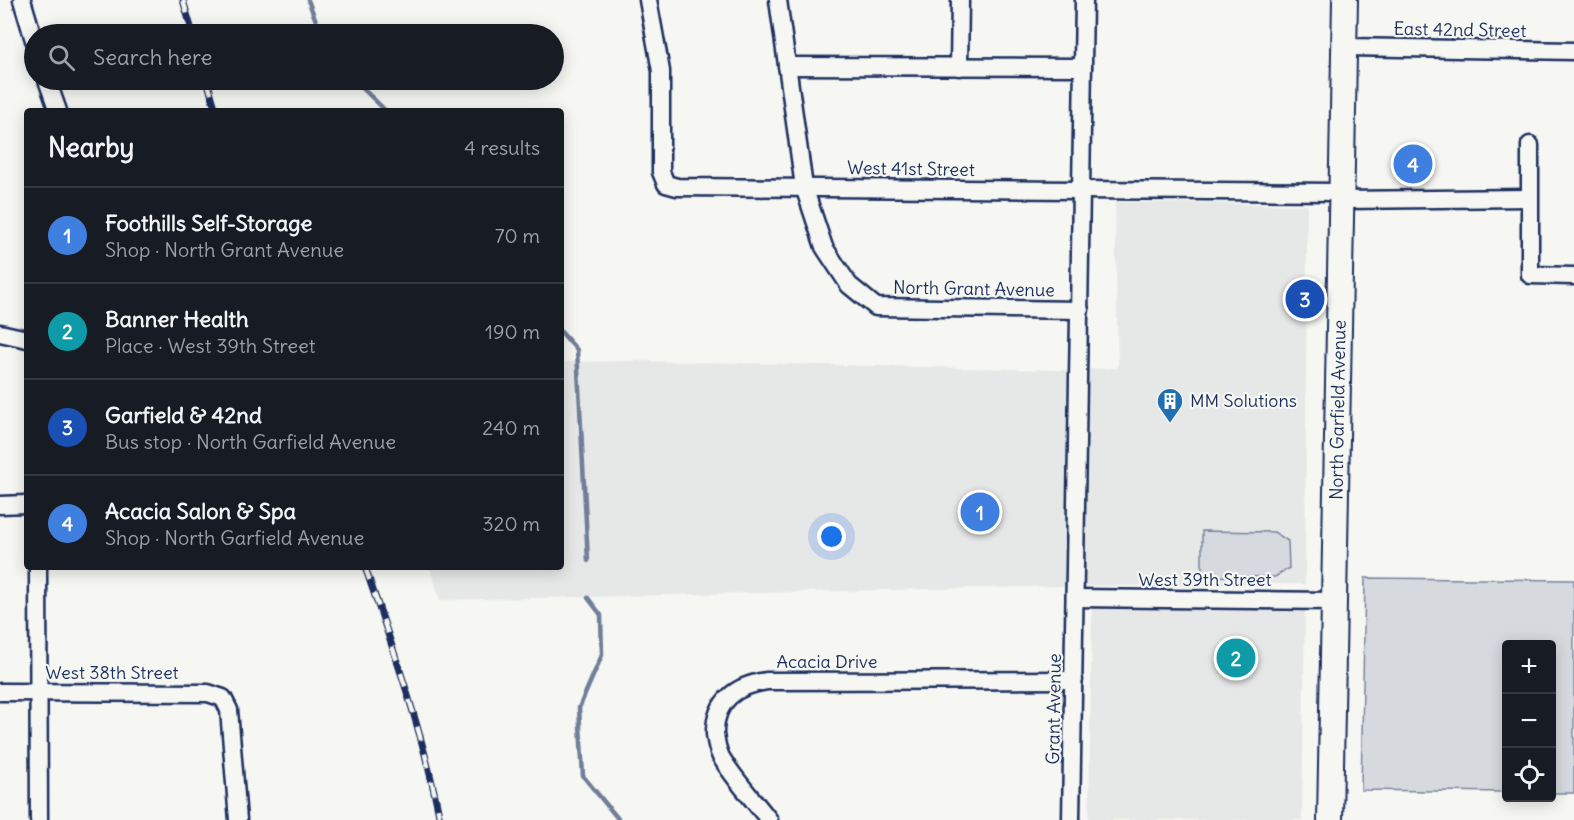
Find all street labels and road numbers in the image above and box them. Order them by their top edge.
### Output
street label: East 42nd Street [1393,17,1527,42]
street label: West 41st Street [847,156,975,181]
street label: North Grant Avenue [893,276,1055,301]
street label: North Garfield Avenue [1324,320,1351,500]
street label: West 39th Street [1138,568,1272,591]
street label: Acacia Drive [776,650,878,673]
street label: Grant Avenue [1041,653,1066,765]
street label: West 38th Street [45,661,179,684]

